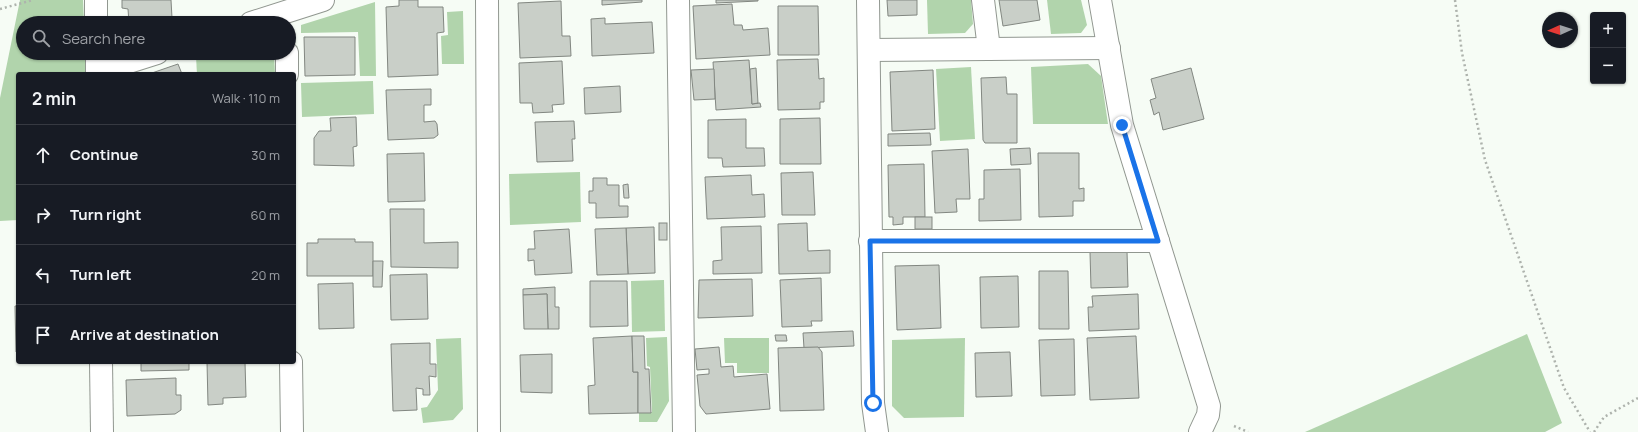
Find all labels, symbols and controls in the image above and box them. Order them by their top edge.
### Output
north arrow [1542,12,1578,48]
map controls [1590,12,1626,84]
button: + [1590,12,1626,48]
search box [16,16,296,60]
icon: search [30,27,52,49]
text: Search here [62,28,145,49]
button: − [1590,48,1626,84]
text: 2 min [32,87,76,110]
text: Walk · 110 m [212,89,280,107]
route end [1113,116,1131,134]
icon: ahead [32,144,54,166]
text: Continue [70,144,138,165]
text: 30 m [251,146,280,164]
icon: right [32,204,54,226]
text: Turn right [70,204,141,225]
text: 60 m [250,206,280,224]
icon: left [32,264,54,286]
text: Turn left [70,264,132,285]
text: 20 m [251,266,280,284]
icon: arrive [32,324,54,346]
text: Arrive at destination [70,324,219,345]
route start [864,394,882,412]

